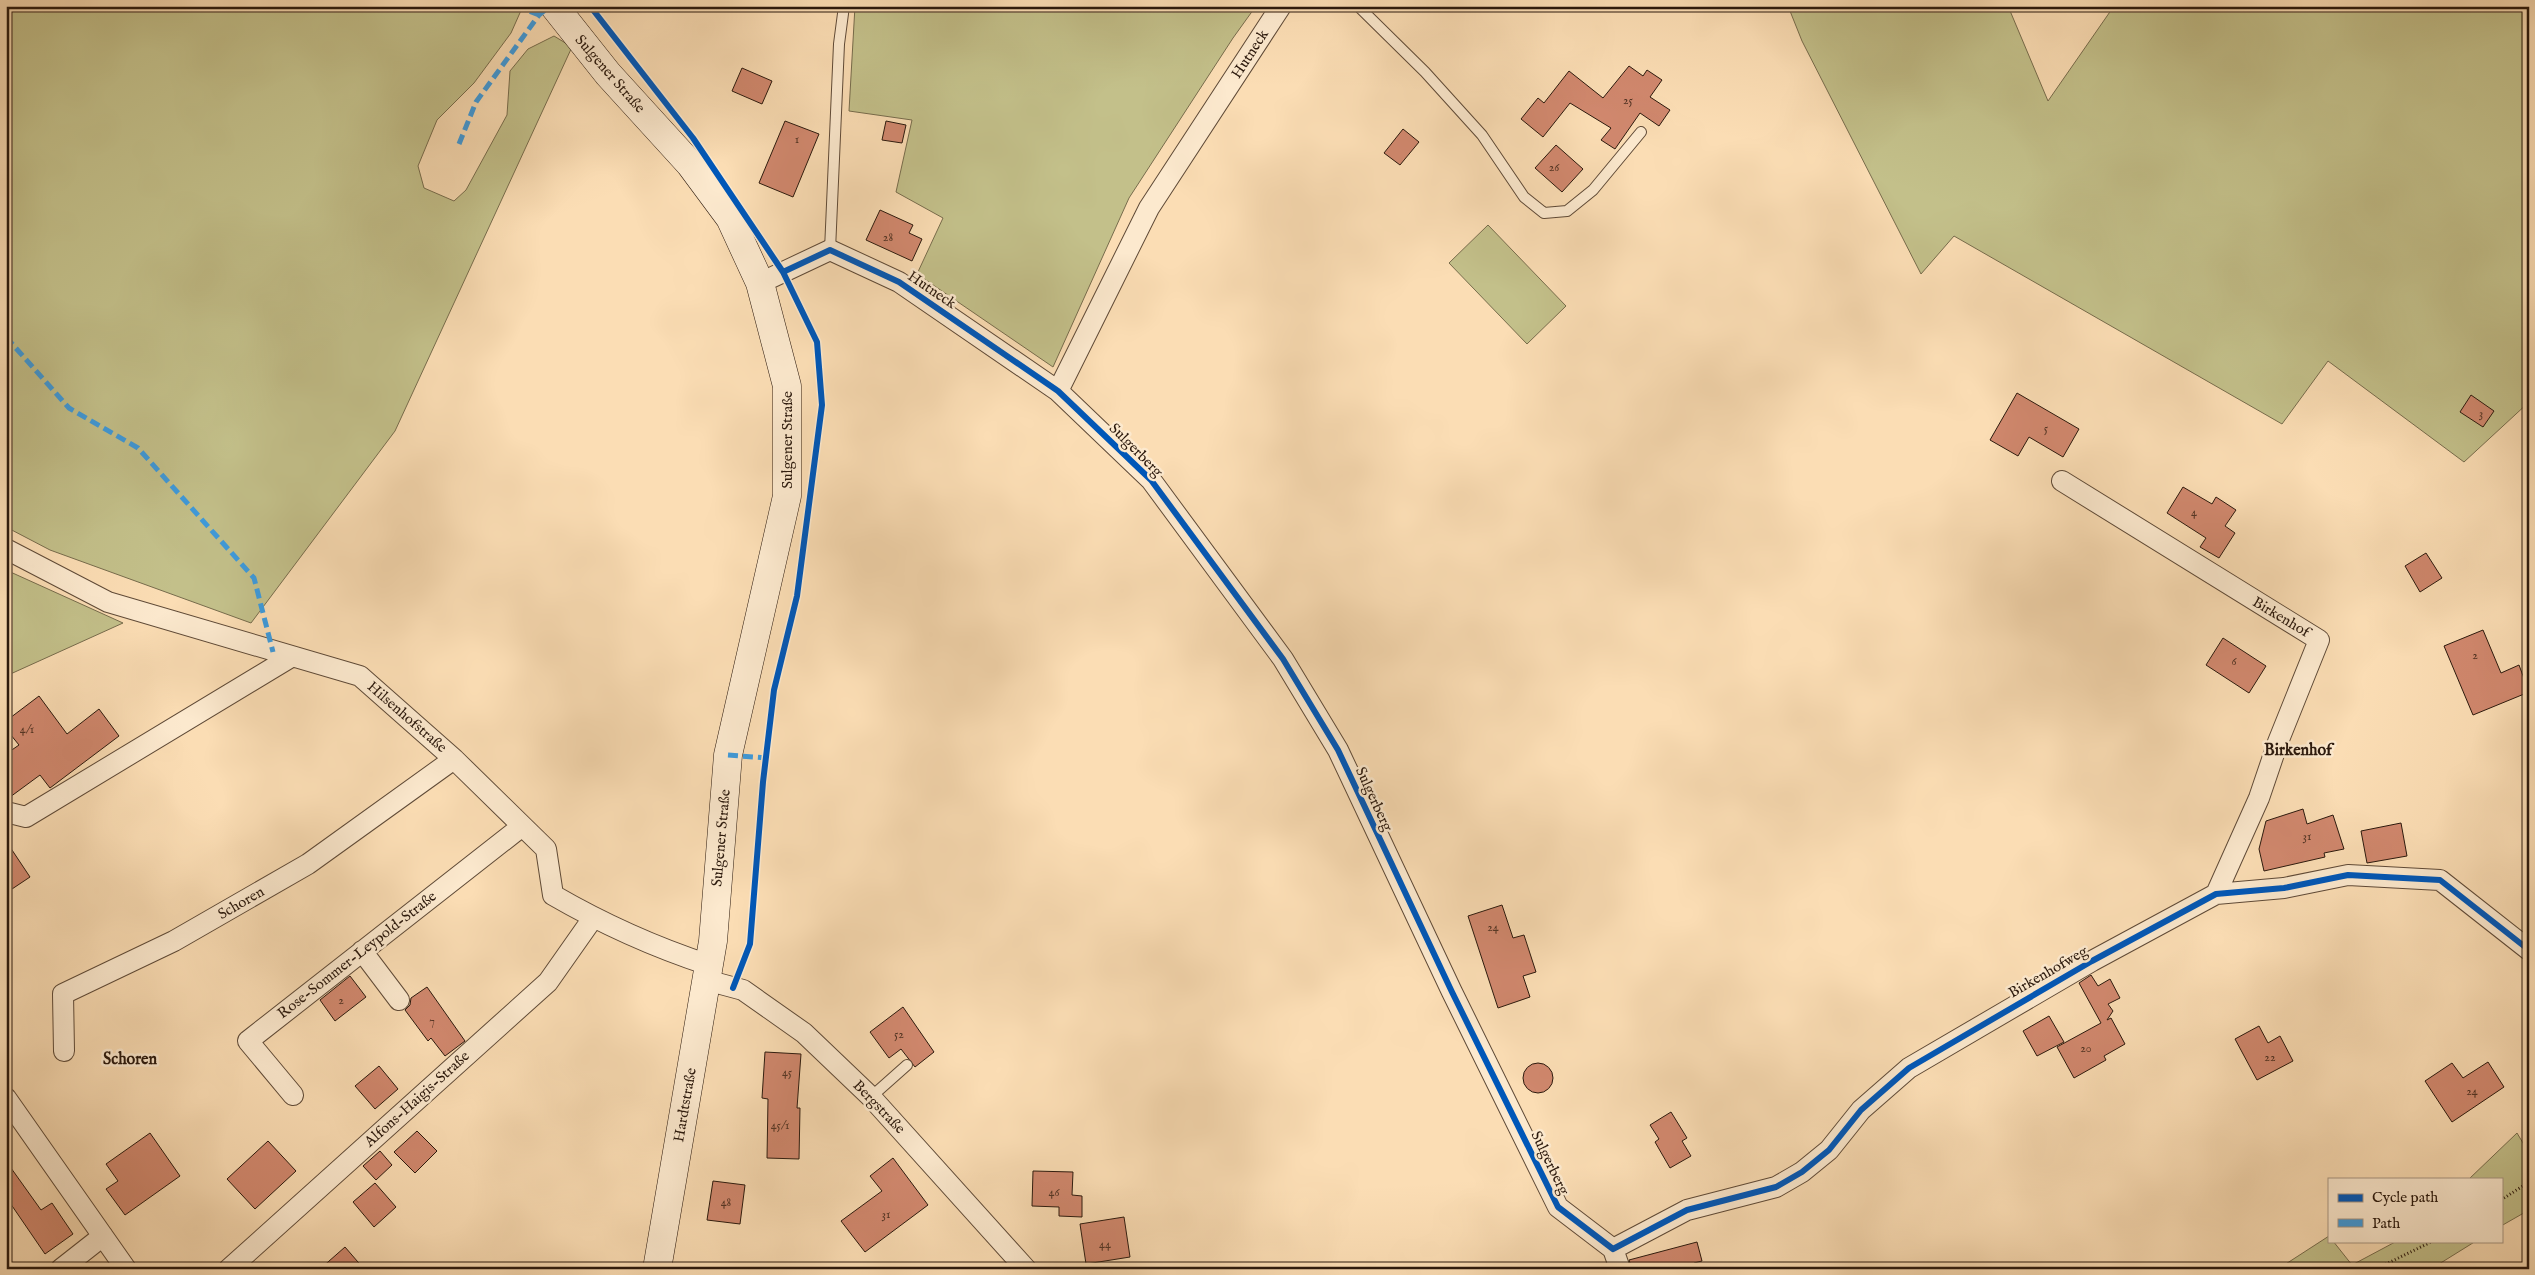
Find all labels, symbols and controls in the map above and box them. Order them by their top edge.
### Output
street label: Hutneck [1227,25,1273,82]
street label: Sulgener Straße [571,31,649,117]
house number: 25 [1623,93,1634,108]
house number: 1 [795,132,799,147]
house number: 26 [1549,160,1560,175]
house number: 28 [883,230,893,245]
street label: Hutneck [904,267,961,314]
street label: Sulgener Straße [778,391,797,489]
house number: 3 [2479,406,2483,421]
street label: Sulgerberg [1105,419,1168,482]
house number: 5 [2044,421,2049,436]
house number: 4 [2191,505,2197,520]
street label: Birkenhof [2249,592,2315,643]
house number: 2 [2472,648,2478,663]
house number: 6 [2231,654,2237,669]
street label: Hilsenhofstraße [363,677,451,757]
house number: 4/1 [20,722,34,737]
district label: Birkenhof [2264,741,2335,761]
street label: Sulgerberg [1351,764,1397,835]
street label: Sulgener Straße [707,788,735,888]
house number: 31 [2303,829,2311,844]
street label: Schoren [214,882,268,924]
street label: Rose-Sommer-Leypold-Straße [274,887,440,1023]
house number: 24 [1487,920,1499,935]
street label: Birkenhofweg [2005,941,2092,1002]
house number: 2 [338,993,344,1008]
house number: 7 [429,1014,435,1029]
house number: 52 [894,1027,904,1042]
house number: 20 [2080,1041,2092,1056]
street label: Alfons-Haigis-Straße [360,1047,474,1152]
district label: Schoren [103,1050,157,1070]
house number: 22 [2264,1050,2276,1065]
house number: 45 [782,1065,793,1080]
street label: Hardtstraße [669,1066,701,1144]
street label: Bergstraße [849,1076,909,1138]
house number: 24 [2466,1084,2478,1099]
house number: 45/1 [771,1118,789,1133]
street label: Sulgerberg [1526,1128,1574,1199]
legend [2328,1178,2502,1242]
house number: 46 [1049,1185,1060,1200]
text: Cycle path [2372,1188,2438,1207]
house number: 48 [721,1195,732,1210]
house number: 31 [882,1207,890,1222]
text: Path [2372,1214,2400,1233]
house number: 44 [1099,1237,1111,1252]

